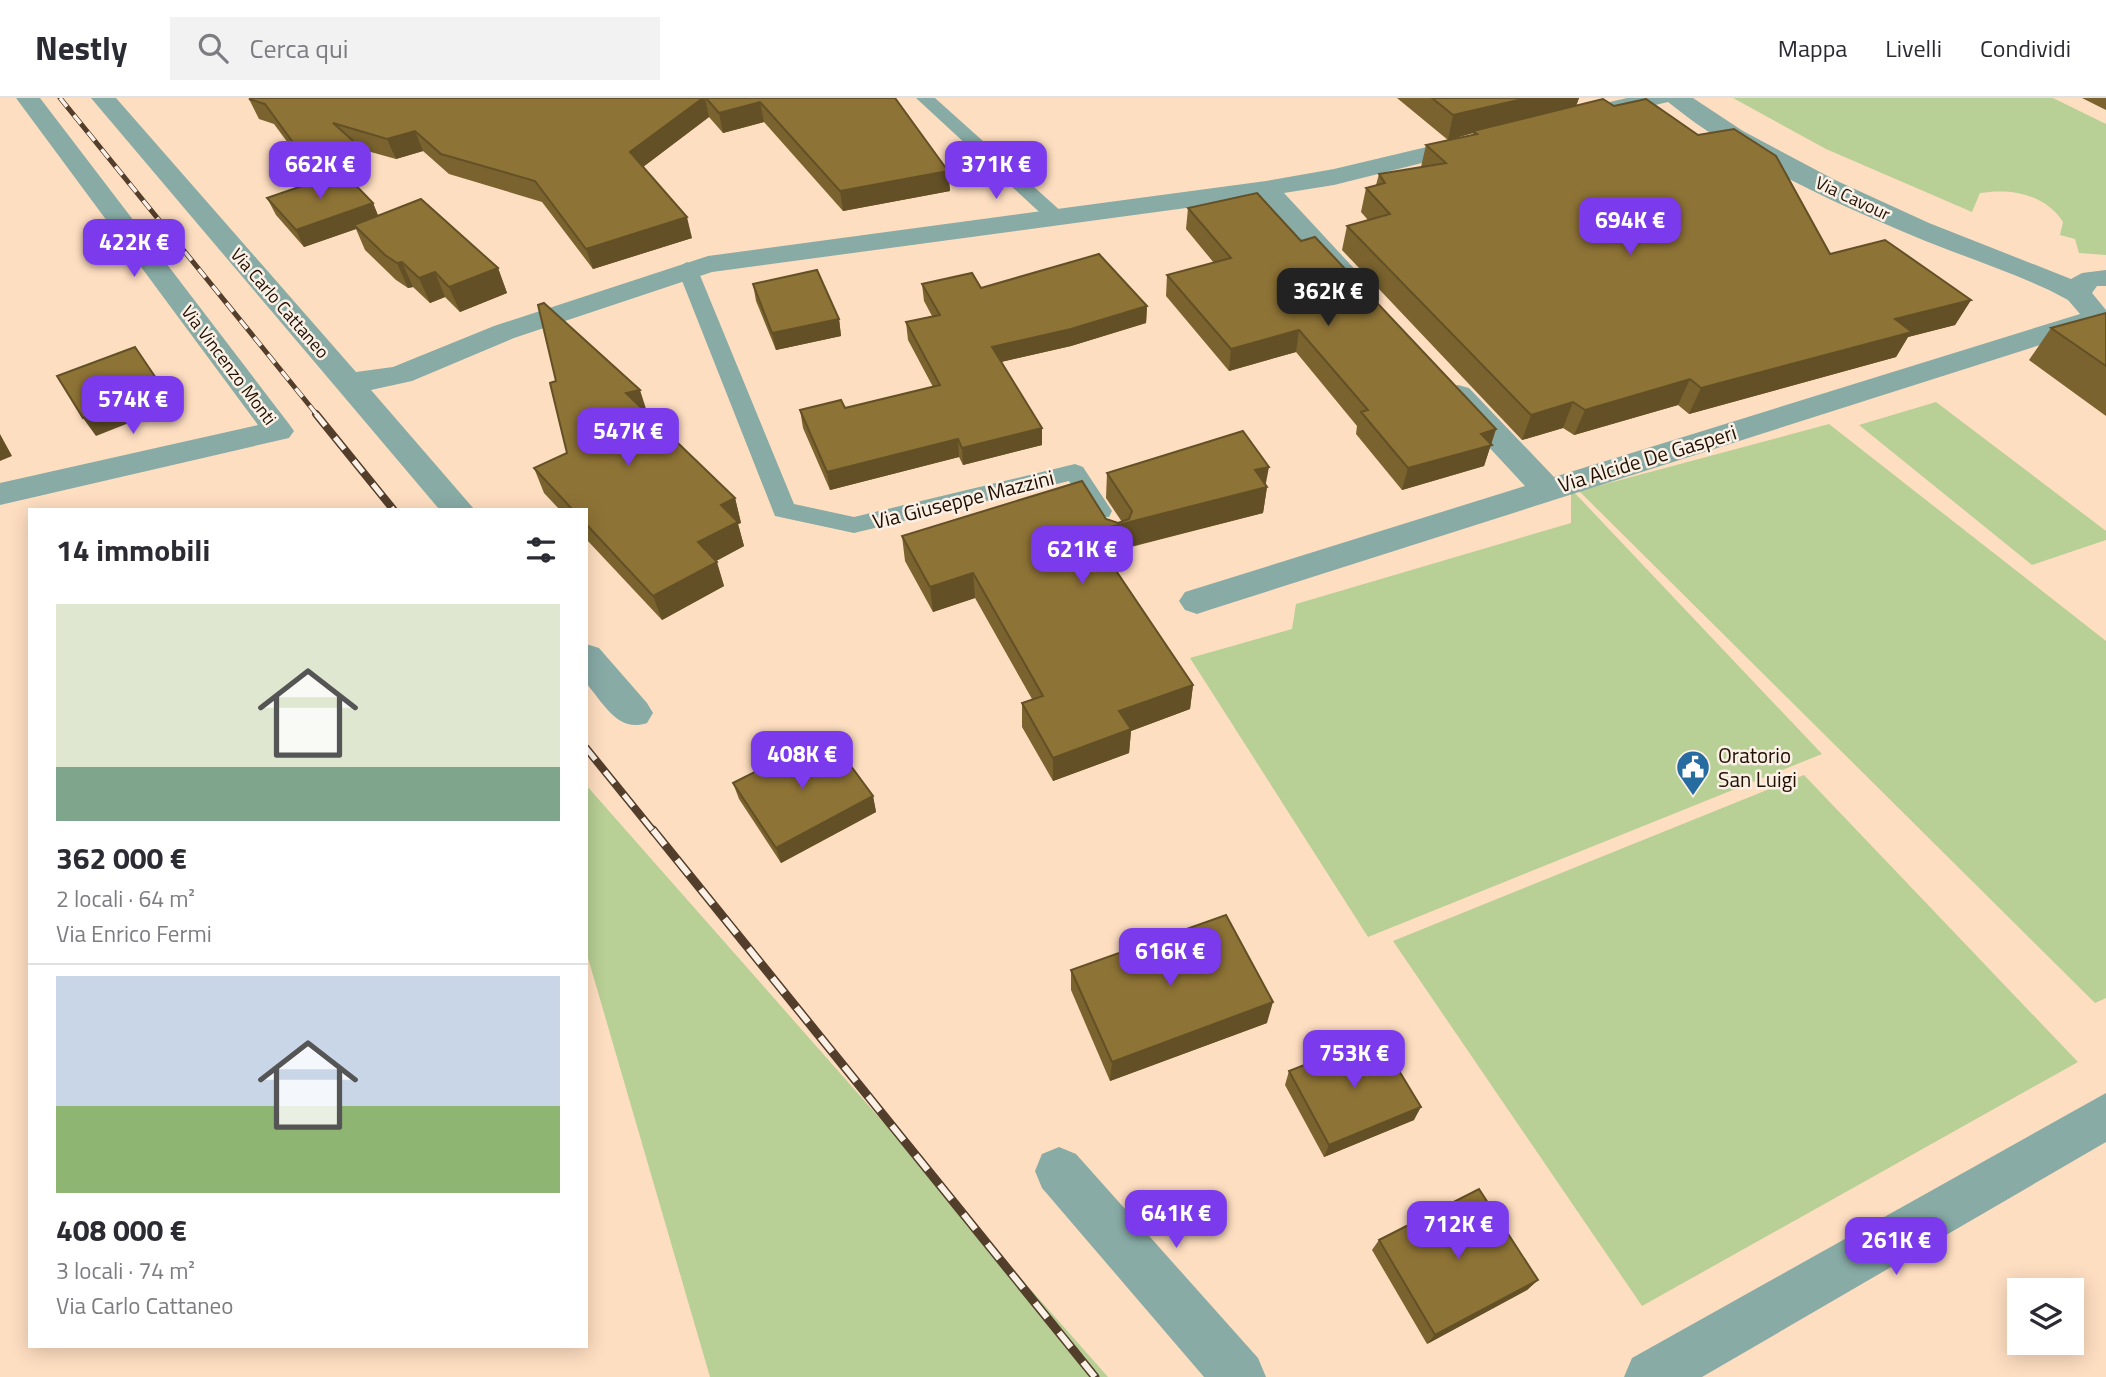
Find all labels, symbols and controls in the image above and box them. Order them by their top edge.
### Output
search box [170,17,660,80]
text: Nestly [35,23,128,73]
icon: search [194,29,232,67]
text: Cerca qui [250,29,349,68]
text: Mappa [1778,30,1847,66]
text: Livelli [1885,30,1942,66]
text: Condividi [1980,30,2071,66]
pin: 662K € [263,141,377,201]
pin: 371K € [939,141,1053,201]
text: 662K € [285,146,355,181]
text: 371K € [961,146,1031,181]
street label: Via Cavour [1811,169,1895,227]
pin: 694K € [1573,198,1687,257]
text: 694K € [1595,202,1665,237]
pin: 422K € [77,220,191,279]
text: 422K € [99,224,169,259]
street label: Via Carlo Cattaneo [224,242,336,364]
pin: 362K € [1271,268,1385,328]
text: 362K € [1293,273,1363,308]
street label: Via Vincenzo Monti [175,299,283,431]
pin: 574K € [76,376,190,436]
text: 574K € [98,381,168,416]
pin: 547K € [571,408,685,468]
text: 547K € [593,413,663,448]
street label: Via Alcide De Gasperi [1554,416,1740,500]
street label: Via Giuseppe Mazzini [869,461,1057,537]
pin: 621K € [1025,526,1139,586]
text: 14 immobili [56,527,210,573]
icon: filters [522,531,560,569]
text: 621K € [1047,531,1117,566]
icon: home [245,650,371,776]
pin: 408K € [745,732,859,791]
text: 408K € [767,736,837,771]
place label: Oratorio San Luigi [1718,739,1797,795]
public building icon: Oratorio San Luigi [1674,748,1712,797]
text: 362 000 € [56,835,187,881]
text: 2 locali · 64 m² [56,881,195,916]
text: Via Enrico Fermi [56,916,212,951]
pin: 616K € [1113,928,1227,988]
text: 616K € [1135,933,1205,968]
icon: home [245,1022,371,1148]
pin: 753K € [1297,1030,1411,1090]
text: 753K € [1319,1035,1389,1070]
pin: 641K € [1119,1190,1233,1250]
text: 641K € [1141,1195,1211,1230]
pin: 712K € [1401,1202,1515,1261]
text: 712K € [1423,1206,1493,1241]
text: 408 000 € [56,1207,187,1253]
pin: 261K € [1839,1218,1953,1277]
text: 261K € [1861,1222,1931,1257]
text: 3 locali · 74 m² [56,1253,195,1288]
map controls [2007,1278,2084,1355]
button: layers [2007,1278,2084,1355]
text: Via Carlo Cattaneo [56,1288,233,1323]

